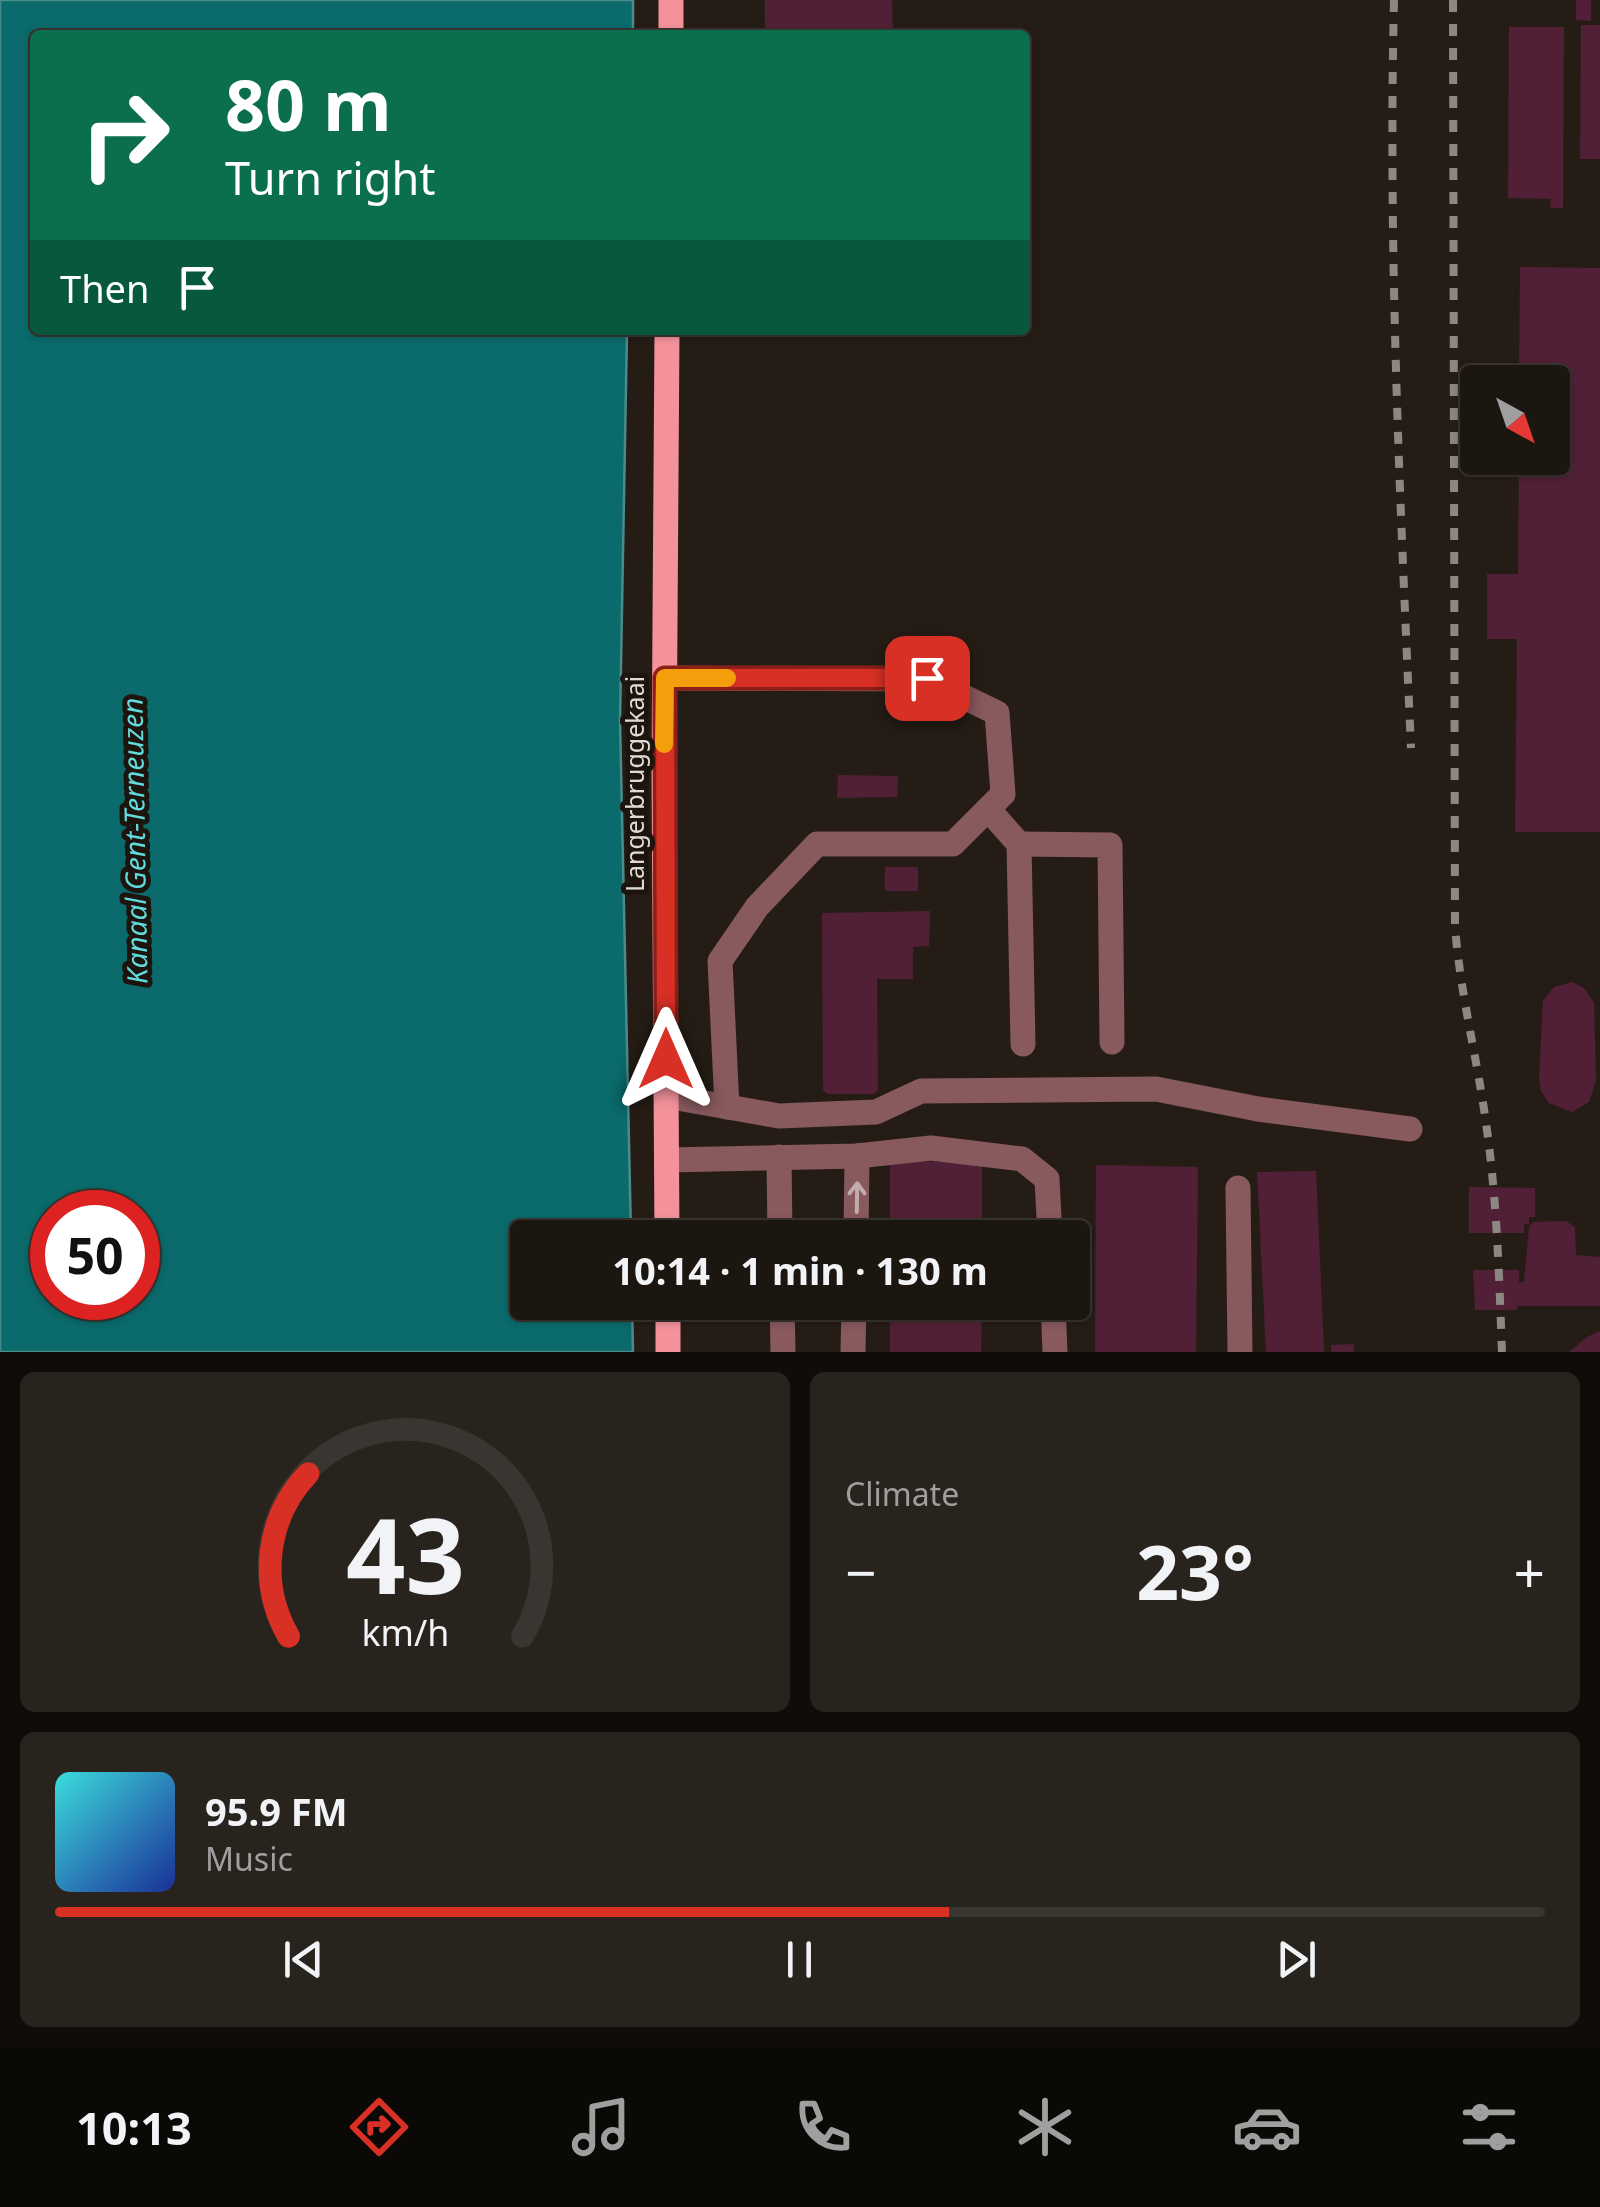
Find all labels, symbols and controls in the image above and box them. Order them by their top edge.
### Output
text: 80 m [225,56,392,152]
icon: right [60,70,190,200]
text: Turn right [225,147,436,208]
icon: arrive [170,260,225,315]
text: Then [60,262,150,314]
north arrow [1460,365,1570,475]
map controls [1460,365,1570,475]
pin [885,636,970,721]
icon: arrive [900,651,955,706]
street label: Langerbruggekaai [617,676,651,892]
water label: Kanaal Gent-Terneuzen [113,697,155,985]
position arrow [614,1007,718,1111]
one-way arrow [847,1181,866,1213]
speed limit sign: 50 [30,1190,160,1320]
text: 10:14 · 1 min · 130 m [612,1244,988,1296]
text: Climate [845,1472,959,1515]
text: 43 [346,1483,464,1624]
text: 23° [1136,1520,1254,1622]
text: − [845,1534,876,1609]
text: + [1514,1534,1545,1609]
text: km/h [361,1608,449,1656]
text: 95.9 FM [205,1785,347,1837]
text: Music [205,1837,293,1880]
icon: previous [276,1932,331,1987]
icon: pause [772,1932,827,1987]
icon: next [1269,1932,1324,1987]
icon: directions [344,2092,414,2162]
icon: music [566,2092,636,2162]
icon: phone [788,2092,858,2162]
icon: climate [1010,2092,1080,2162]
icon: car [1232,2092,1302,2162]
icon: filters [1454,2092,1524,2162]
text: 10:13 [76,2097,192,2158]

